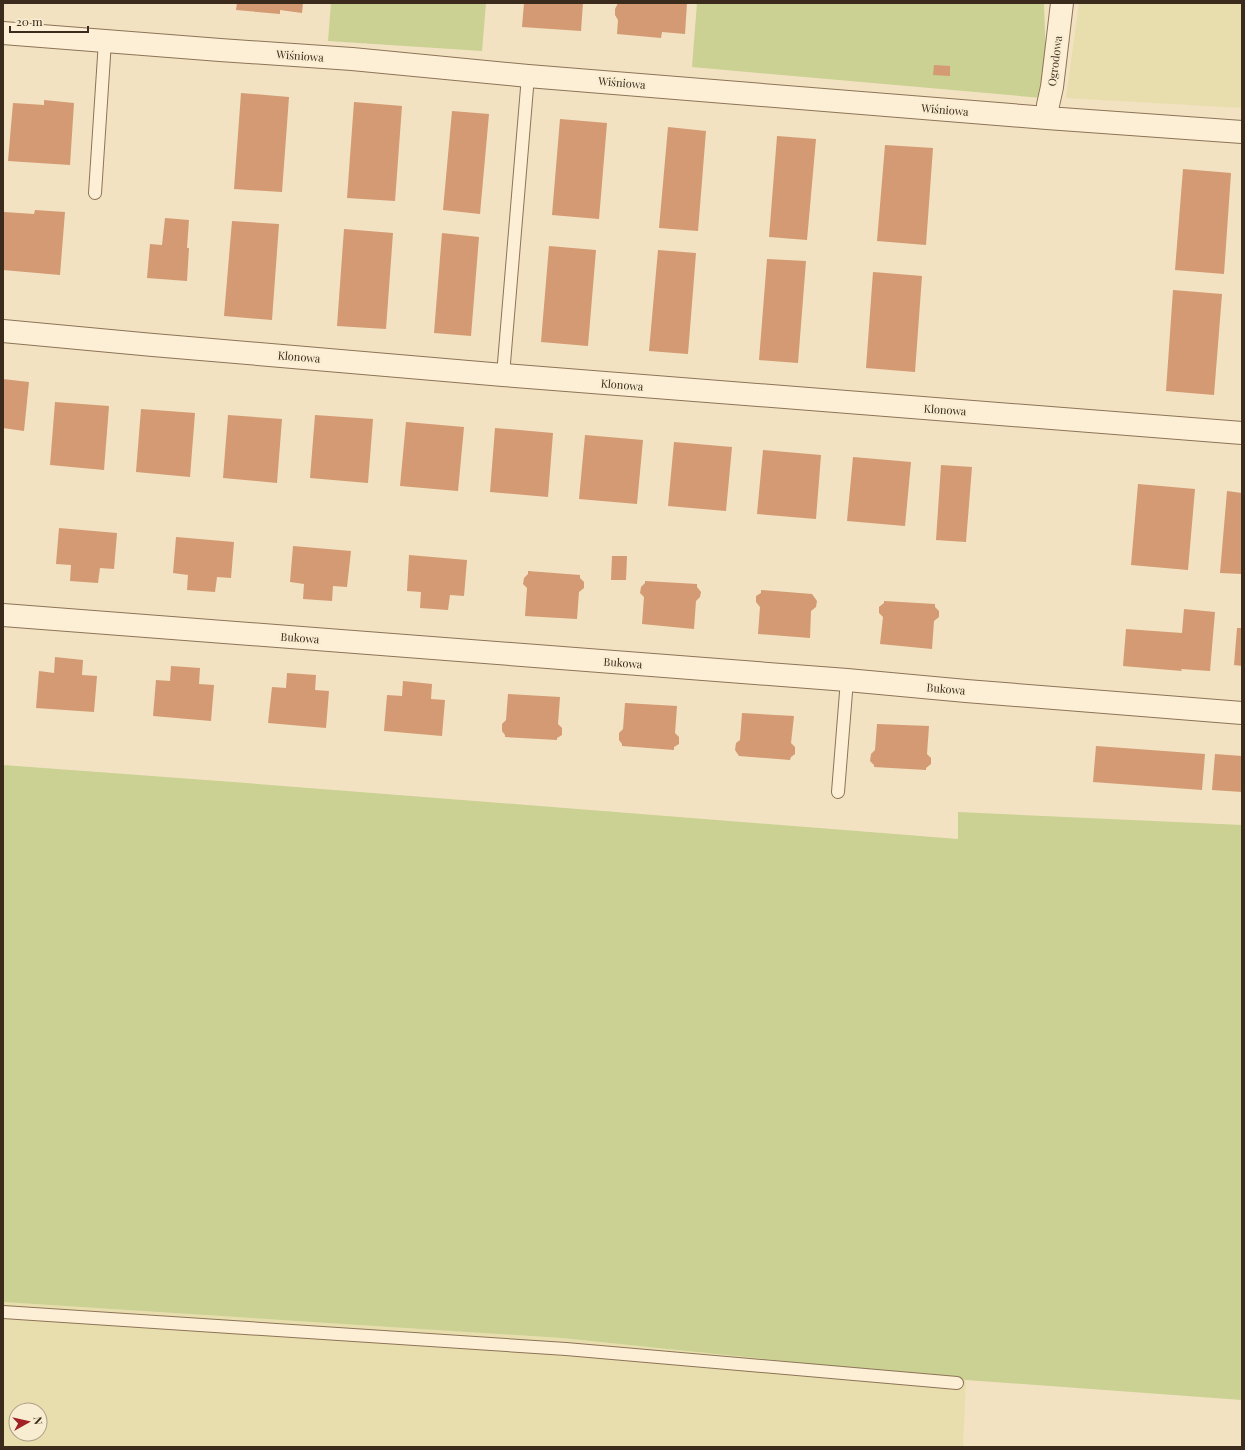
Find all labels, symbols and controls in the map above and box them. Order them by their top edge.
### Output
scale bar [10,8,88,34]
text: 20 m [16,13,43,29]
street label: Ogrodowa [1044,34,1065,87]
street label: Wiśniowa [275,46,325,65]
street label: Wiśniowa [597,73,647,92]
street label: Wiśniowa [920,100,970,119]
street label: Klonowa [277,347,321,366]
street label: Klonowa [600,375,644,394]
street label: Klonowa [923,401,967,419]
street label: Bukowa [280,629,320,646]
street label: Bukowa [603,654,643,671]
street label: Bukowa [926,679,967,698]
north arrow [8,1402,48,1442]
text: N [30,1416,46,1426]

